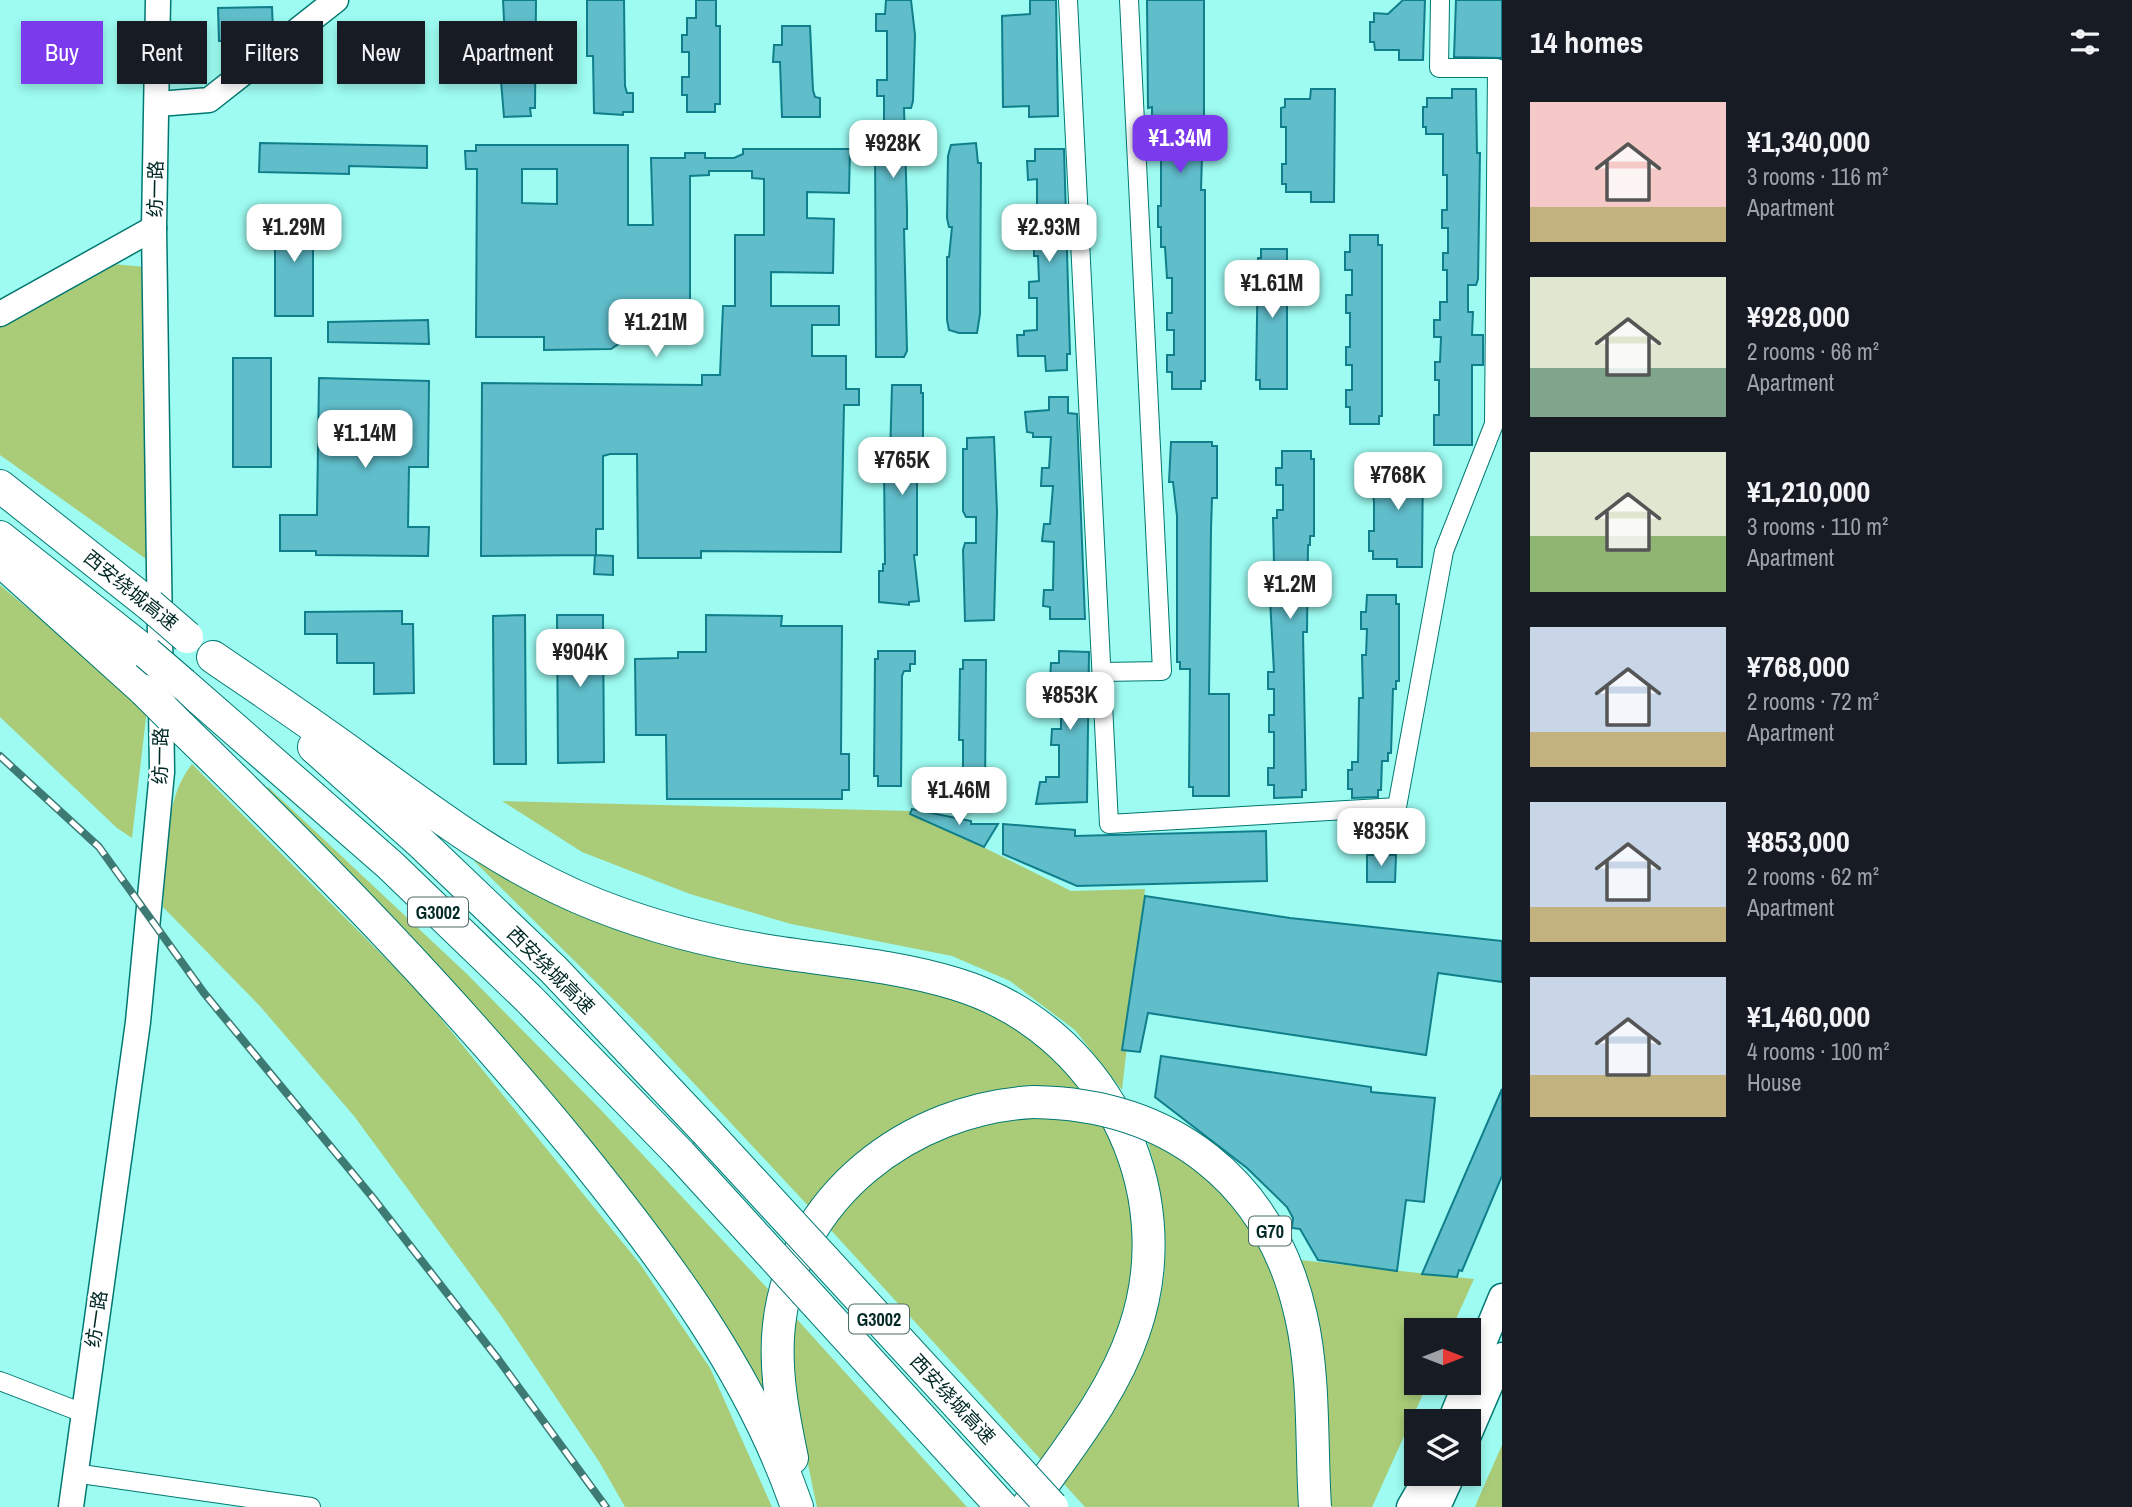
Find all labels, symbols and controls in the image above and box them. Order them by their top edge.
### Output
chip: Buy [21,21,103,84]
chip: Rent [117,21,207,84]
chip: Filters [221,21,323,84]
chip: New [337,21,425,84]
chip: Apartment [439,21,577,84]
text: 14 homes [1530,22,1644,62]
icon: filters [2066,23,2104,61]
pin: ¥1.34M [1123,116,1237,175]
pin: ¥928K [844,120,942,180]
text: ¥1,340,000 [1747,121,1870,161]
text: ¥1.34M [1149,122,1211,153]
text: ¥928K [865,127,921,158]
icon: home [1586,130,1670,214]
street label: 纺一路 [142,160,168,218]
text: 3 rooms · 116 m² [1747,161,1888,192]
text: Apartment [1747,192,1834,223]
pin: ¥1.29M [237,204,351,264]
pin: ¥2.93M [992,204,1106,264]
text: ¥1.29M [263,211,325,242]
text: ¥2.93M [1018,211,1080,242]
pin: ¥1.61M [1215,260,1329,320]
text: ¥1.61M [1241,267,1303,298]
text: ¥928,000 [1747,296,1850,336]
pin: ¥1.21M [599,300,713,359]
icon: home [1586,305,1670,389]
text: ¥1.21M [625,306,687,337]
text: 2 rooms · 66 m² [1747,336,1879,367]
text: Apartment [1747,367,1834,398]
pin: ¥1.14M [308,410,422,470]
text: ¥1.14M [334,417,396,448]
pin: ¥765K [853,438,951,497]
text: ¥765K [874,444,930,475]
pin: ¥768K [1349,452,1447,512]
text: ¥768K [1370,459,1426,490]
text: ¥1,210,000 [1747,471,1870,511]
icon: home [1586,480,1670,564]
text: 3 rooms · 110 m² [1747,511,1888,542]
text: Apartment [1747,542,1834,573]
street label: 西安绕城高速 [79,544,183,636]
pin: ¥1.2M [1241,562,1339,621]
text: ¥1.2M [1264,568,1316,599]
pin: ¥904K [531,630,629,689]
text: ¥904K [552,636,608,667]
text: ¥768,000 [1747,646,1850,686]
icon: home [1586,655,1670,739]
pin: ¥853K [1021,672,1119,732]
text: ¥853K [1042,679,1098,710]
text: 2 rooms · 72 m² [1747,686,1879,717]
text: Apartment [1747,717,1834,748]
street label: 纺一路 [147,727,173,785]
pin: ¥1.46M [902,768,1016,827]
text: ¥1.46M [928,774,990,805]
pin: ¥835K [1332,808,1430,868]
text: ¥835K [1353,815,1409,846]
text: ¥853,000 [1747,821,1850,861]
icon: home [1586,830,1670,914]
text: 2 rooms · 62 m² [1747,861,1879,892]
text: Apartment [1747,892,1834,923]
road number: G3002 [408,897,468,926]
street label: 西安绕城高速 [501,920,601,1020]
text: ¥1,460,000 [1747,996,1870,1036]
icon: home [1586,1005,1670,1089]
text: 4 rooms · 100 m² [1747,1036,1890,1067]
text: House [1747,1067,1802,1098]
road number: G70 [1249,1216,1291,1246]
street label: 纺一路 [79,1289,113,1349]
road number: G3002 [849,1304,909,1334]
north arrow [1404,1318,1480,1395]
map controls [1404,1318,1481,1486]
street label: 西安绕城高速 [905,1348,1001,1450]
button: layers [1404,1409,1481,1486]

